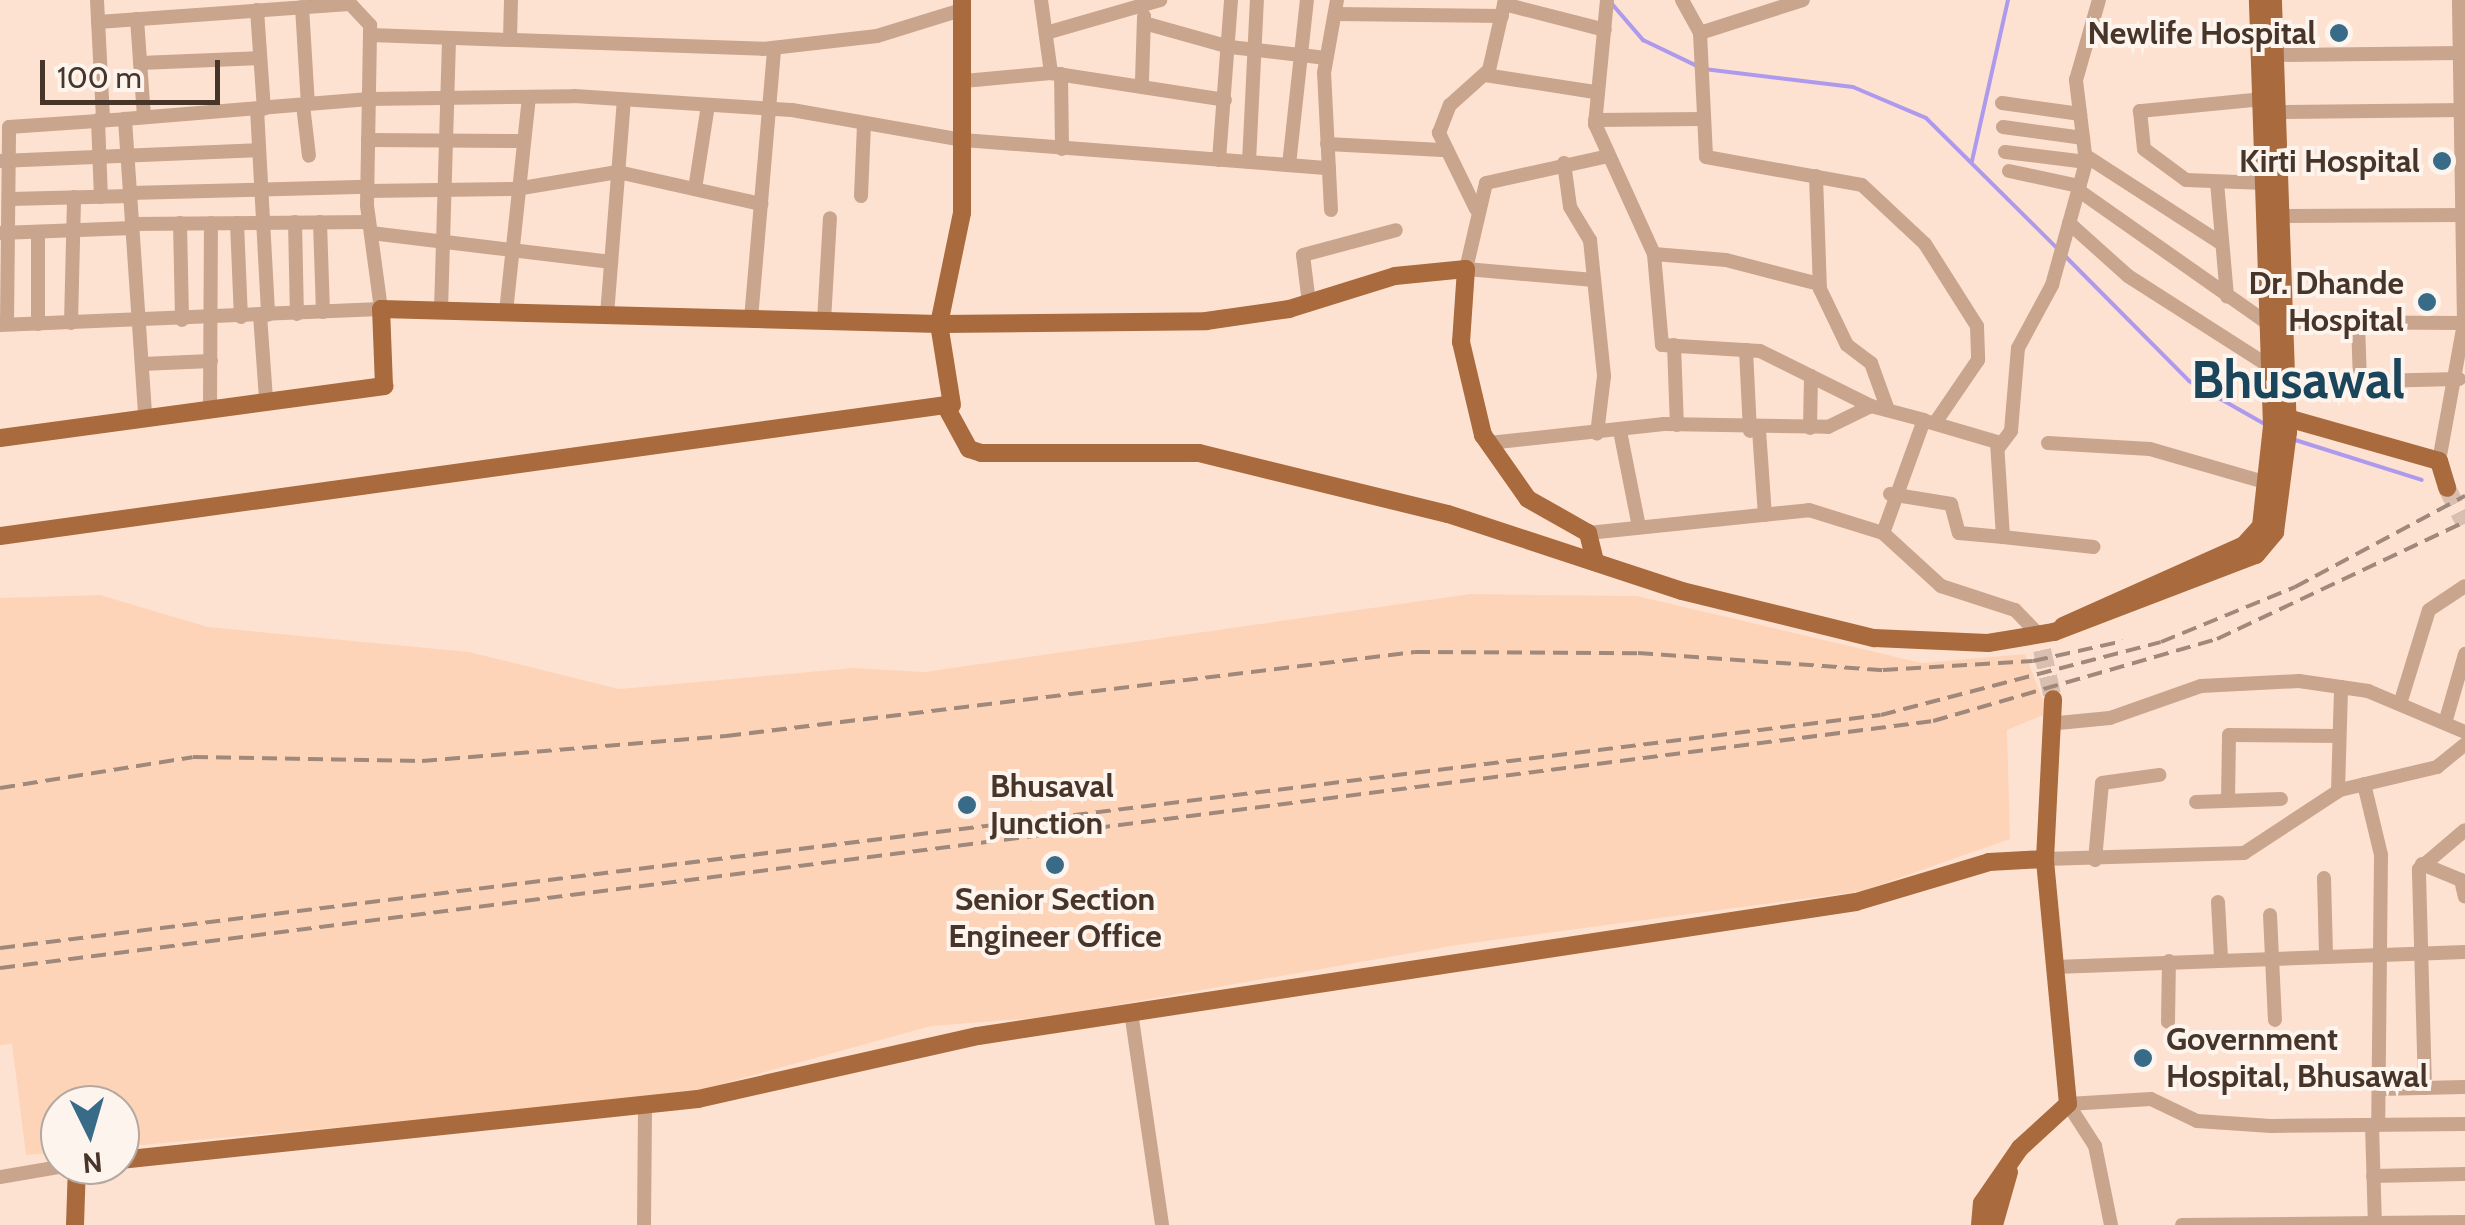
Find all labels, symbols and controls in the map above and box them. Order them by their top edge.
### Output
place label: Newlife Hospital [2088,14,2316,52]
marker: Newlife Hospital [2326,20,2352,46]
scale bar [45,40,225,102]
text: 100 m [57,59,142,96]
place label: Kirti Hospital [2239,142,2420,180]
marker: Kirti Hospital [2429,148,2455,174]
place label: Dr. Dhande Hospital [2248,265,2404,340]
marker: Dr. Dhande Hospital [2414,289,2440,315]
district label: Bhusawal [2191,349,2405,411]
place label: Bhusaval Junction [990,768,1114,843]
marker: Bhusaval Junction [954,792,980,818]
marker: Senior Section Engineer Office [1044,854,1066,876]
place label: Senior Section Engineer Office [948,881,1162,956]
place label: Government Hospital, Bhusawal [2166,1021,2428,1096]
marker: Government Hospital, Bhusawal [2130,1045,2156,1071]
north arrow [40,1085,140,1185]
text: N [81,1145,104,1181]

